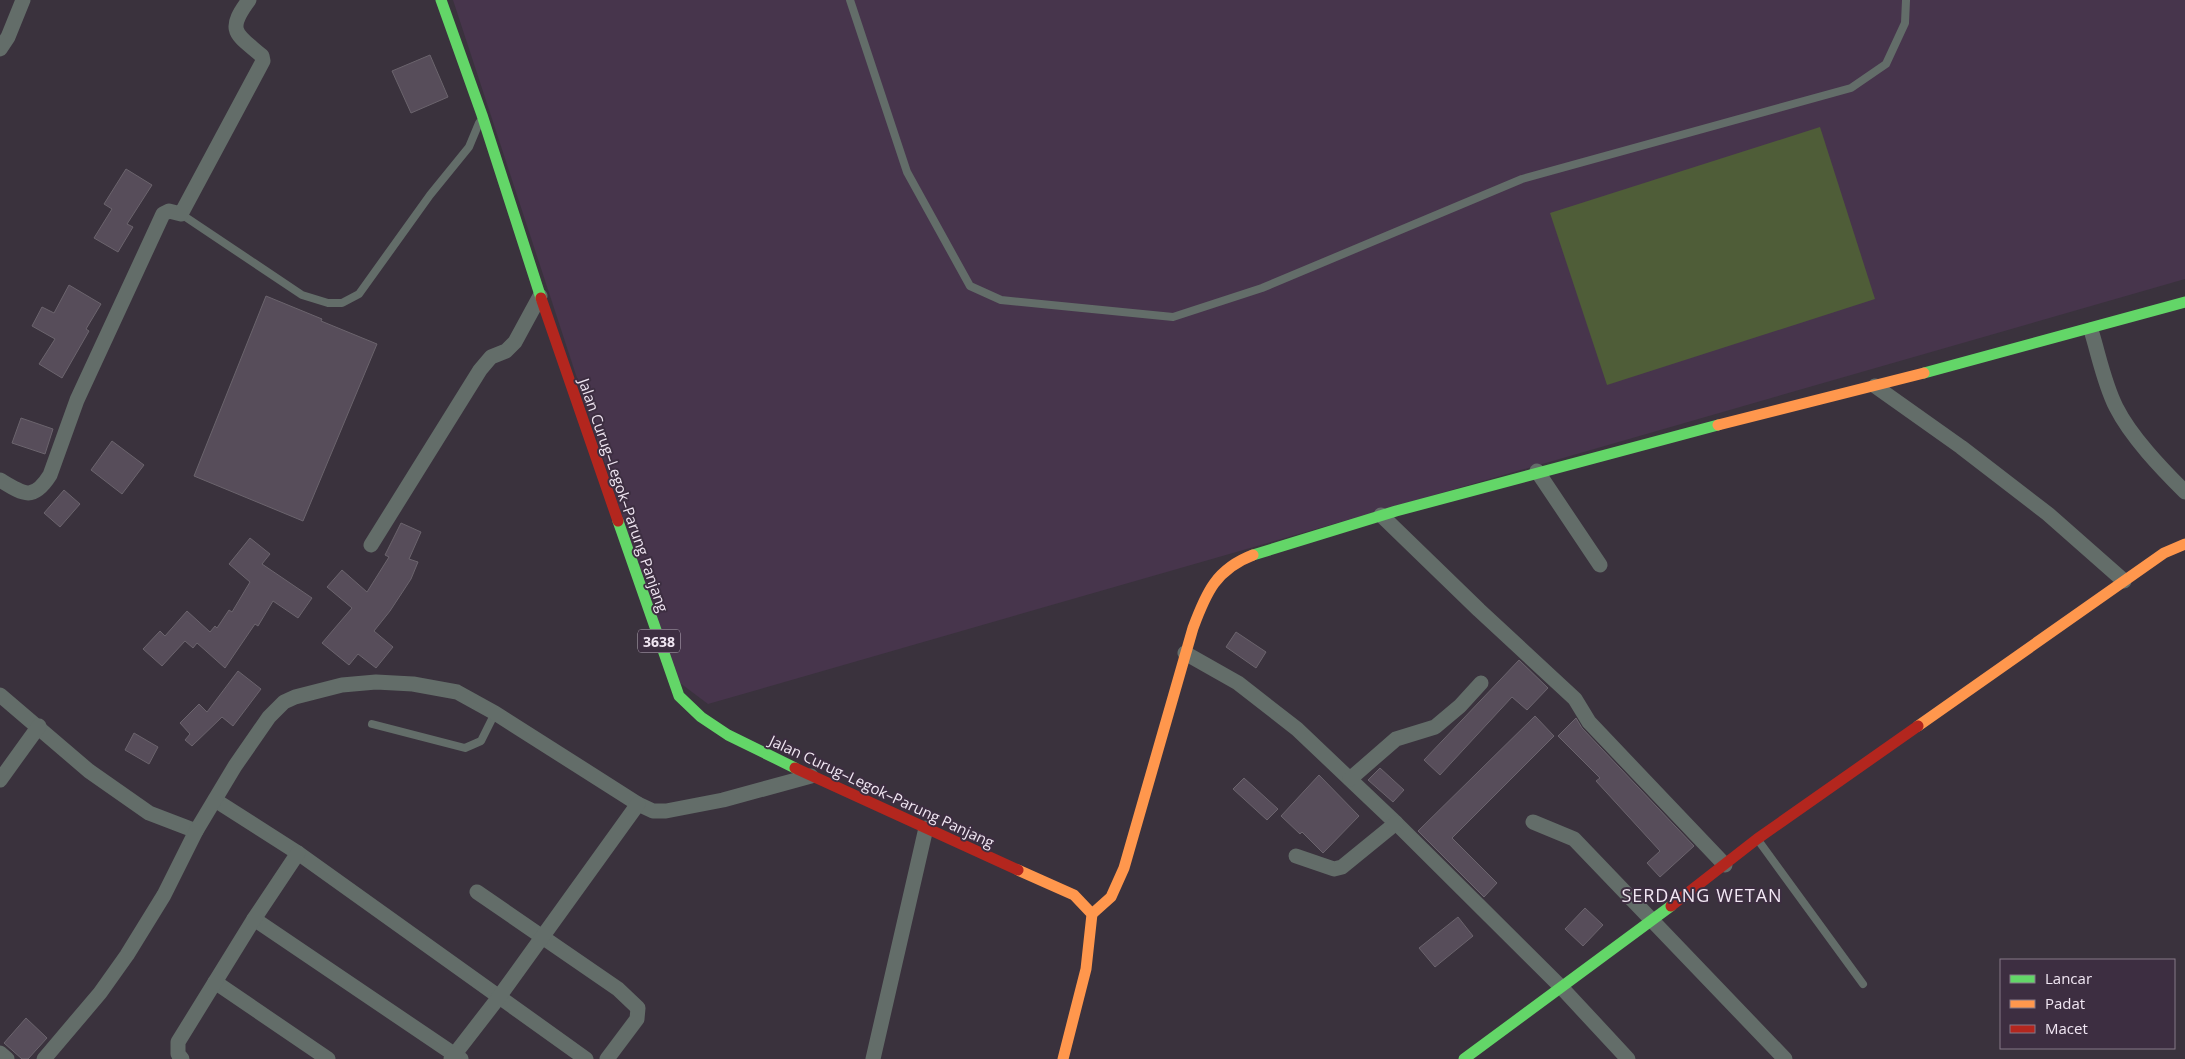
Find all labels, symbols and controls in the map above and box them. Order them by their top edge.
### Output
street label: Jalan Curug–Legok–Parung Panjang [574,374,673,615]
road number: 3638 [638,630,680,652]
street label: Jalan Curug–Legok–Parung Panjang [764,729,998,852]
district label: SERDANG WETAN [1621,883,1783,907]
legend [2000,959,2175,1049]
text: Lancar [2045,968,2092,988]
text: Padat [2045,993,2085,1013]
text: Macet [2045,1018,2088,1038]

